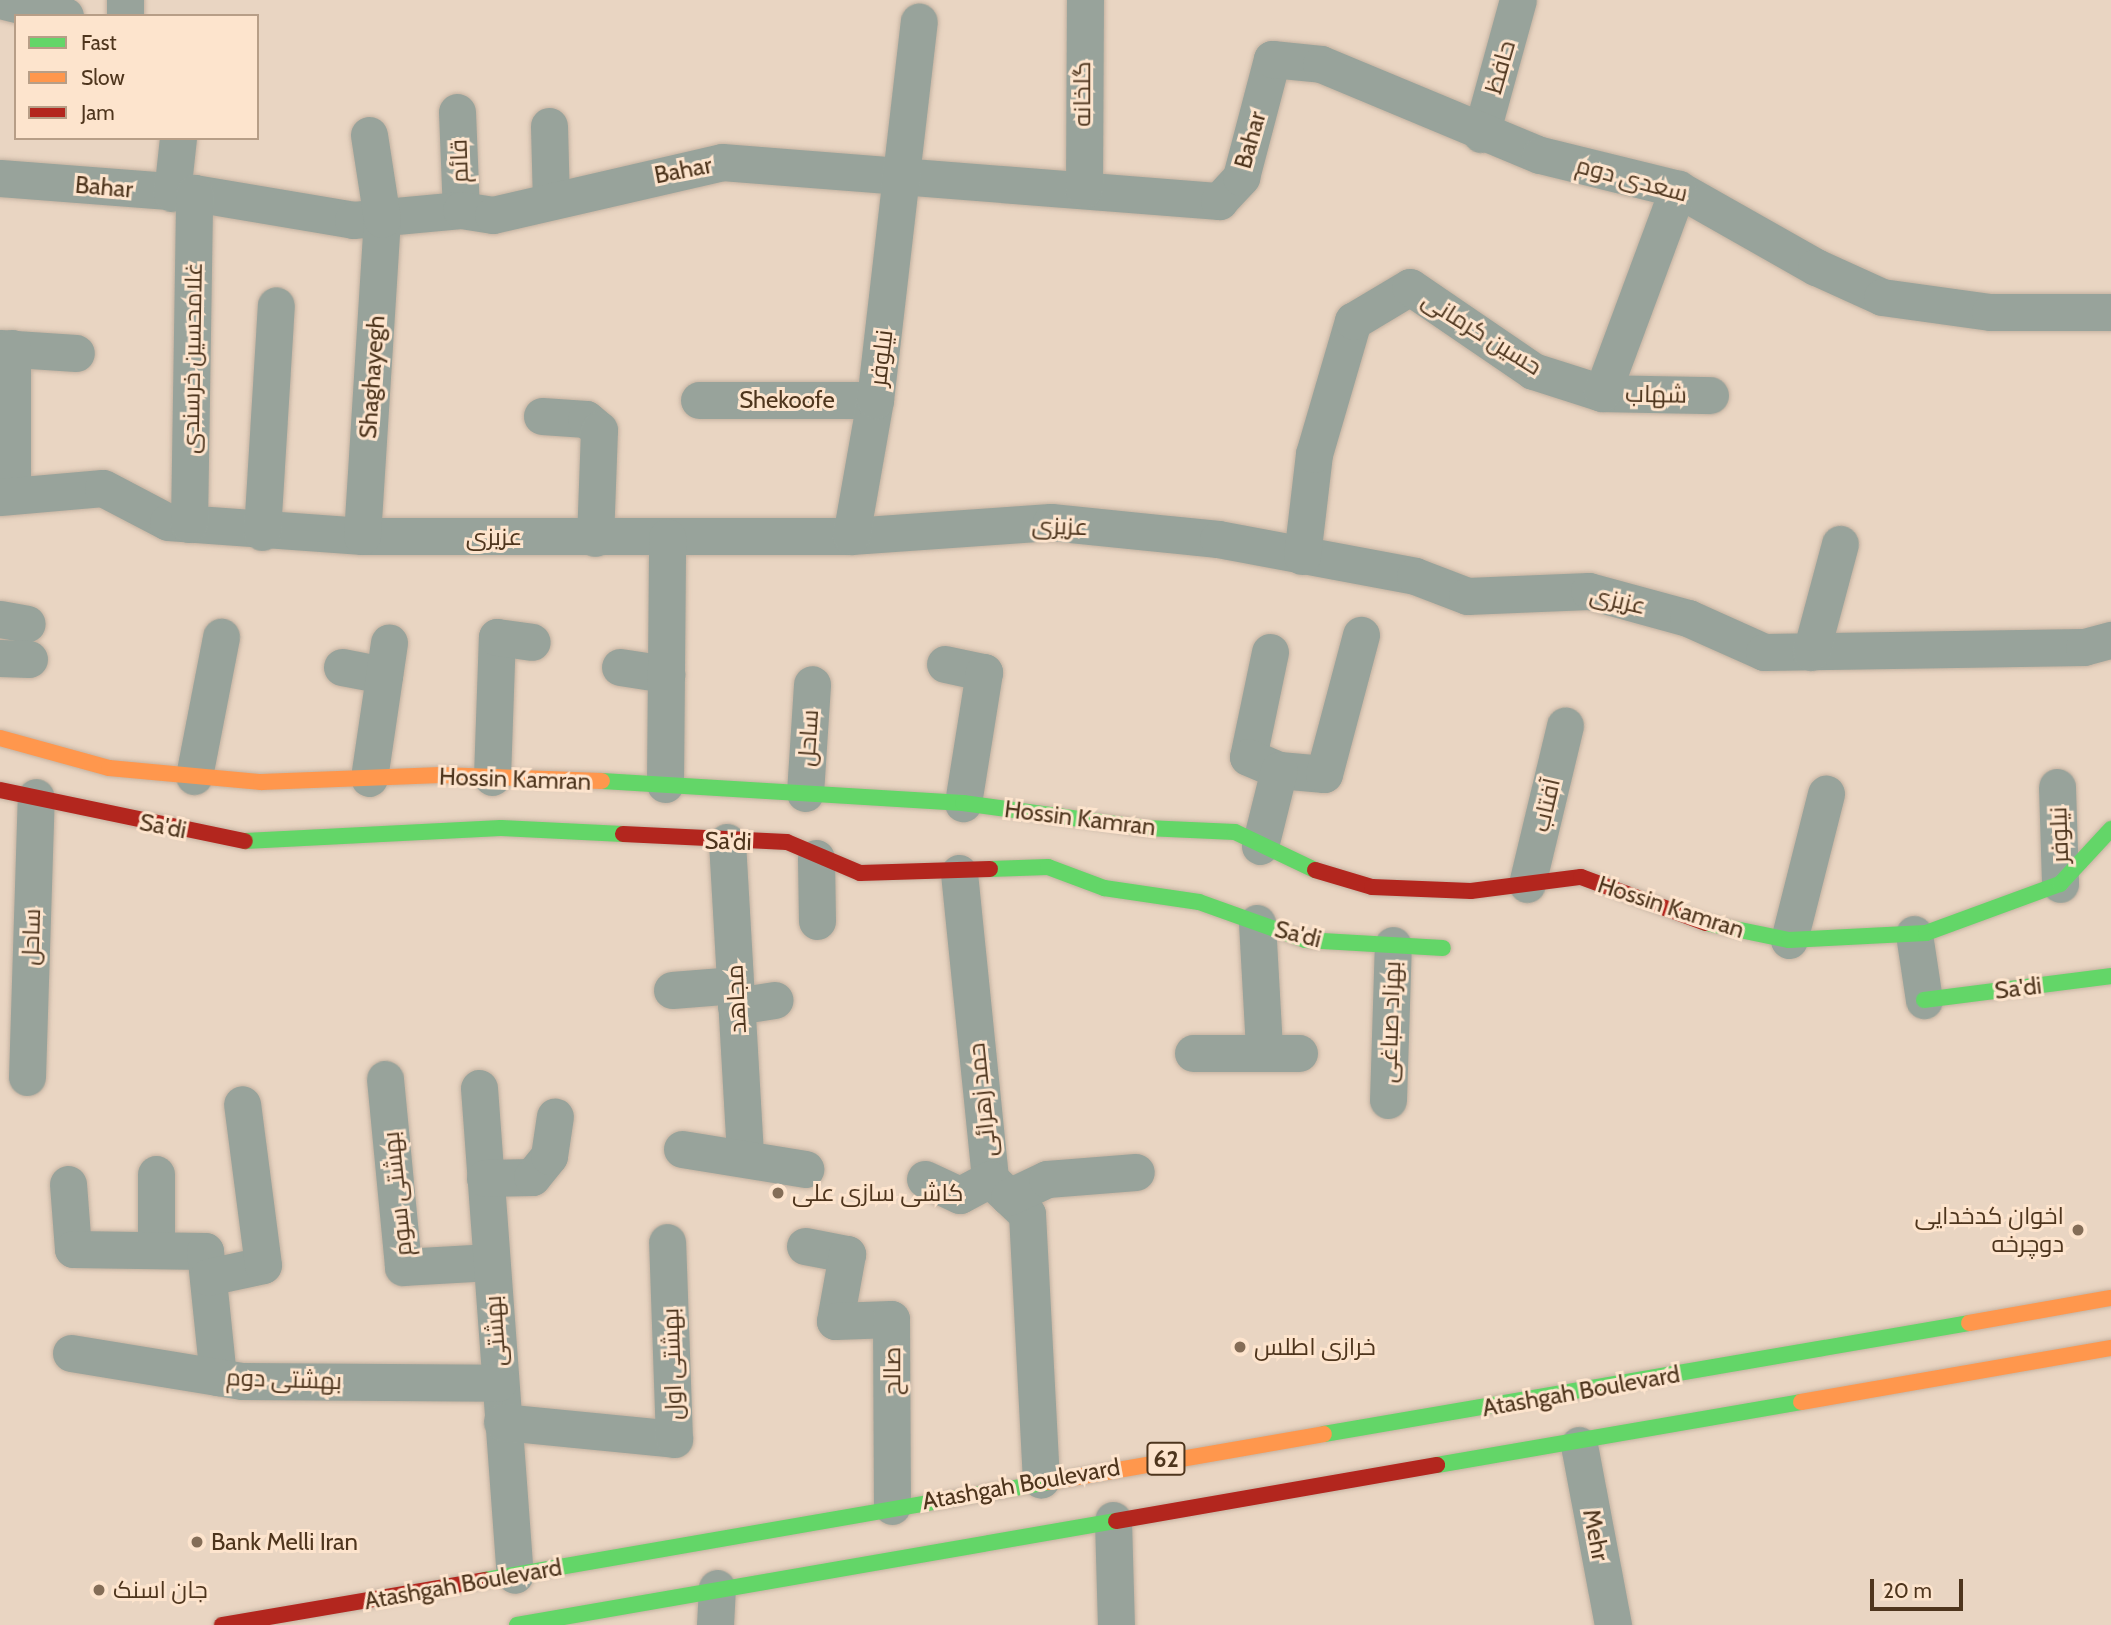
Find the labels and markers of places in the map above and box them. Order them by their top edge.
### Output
place label: کاشی سازی علی [792,1179,963,1207]
marker: کاشی سازی علی [770,1185,786,1201]
place label: اخوان کدخدایی دوچرخه [1914,1202,2064,1258]
marker: اخوان کدخدایی دوچرخه [2070,1222,2086,1238]
place label: خرازی اطلس [1254,1333,1376,1361]
marker: خرازی اطلس [1232,1339,1248,1355]
place label: Bank Melli Iran [211,1528,358,1556]
marker: Bank Melli Iran [189,1534,205,1550]
place label: جان اسنک [113,1576,208,1604]
marker: جان اسنک [91,1582,107,1598]

